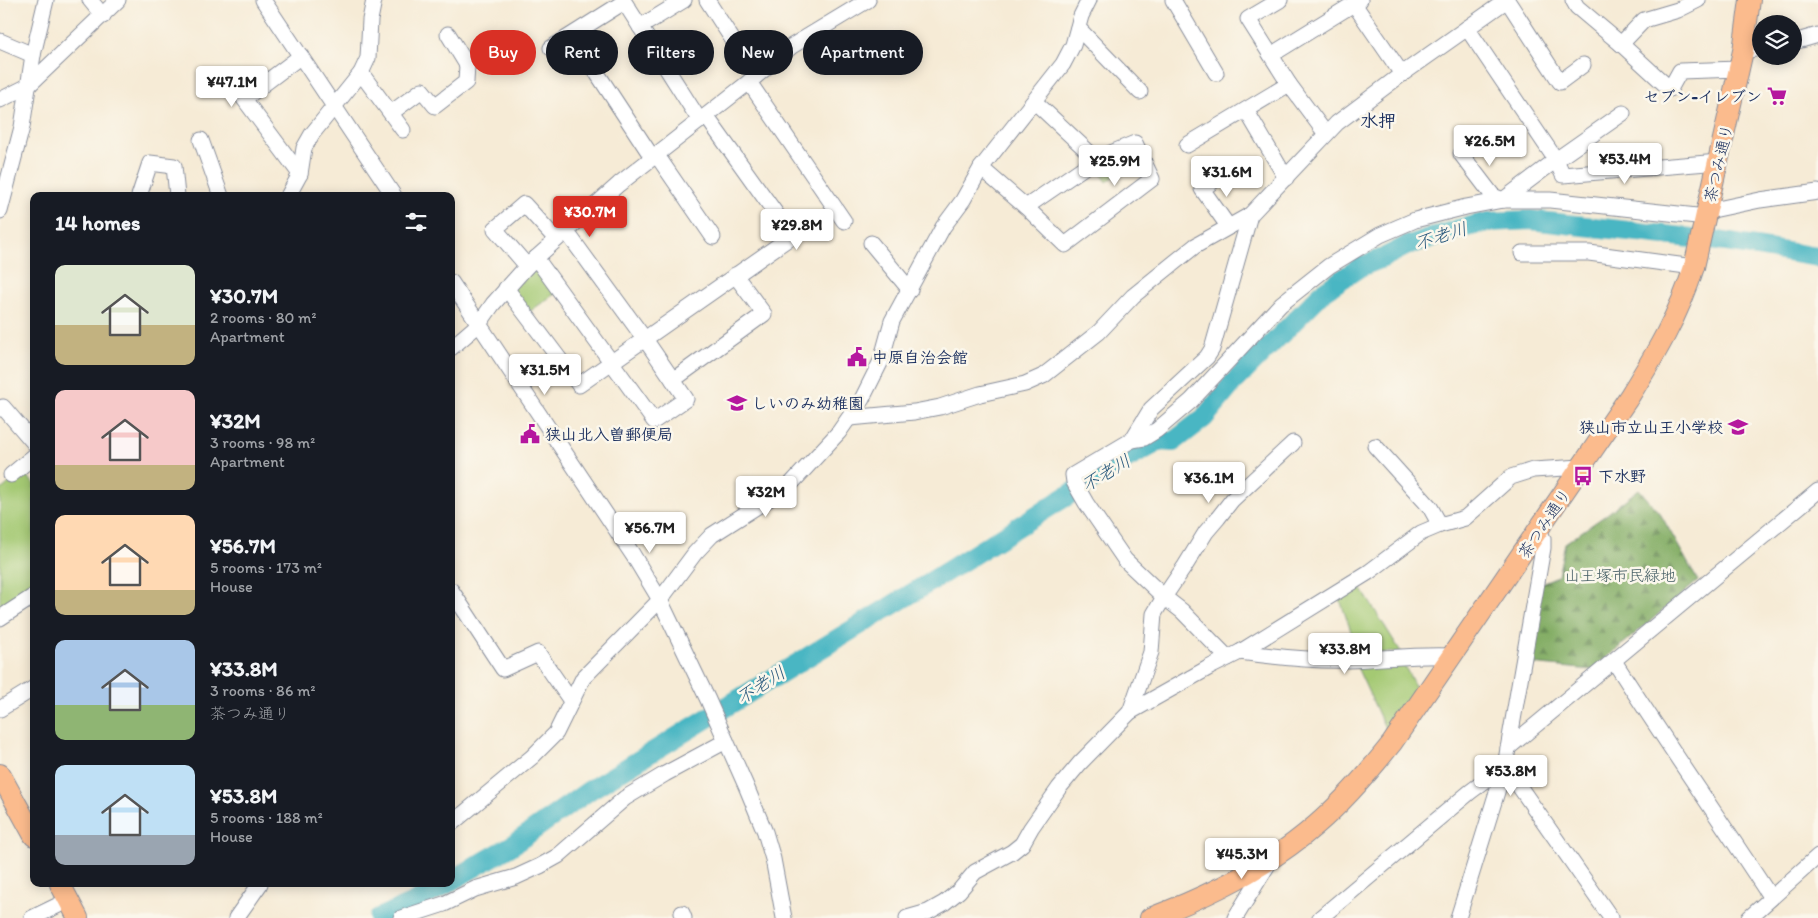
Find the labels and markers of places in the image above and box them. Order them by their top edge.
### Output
pin: ¥47.1M [191,66,273,108]
supermarket icon: セブン-イレブン [1766,85,1788,107]
place label: セブン-イレブン [1644,87,1762,106]
pin: ¥26.5M [1449,124,1531,167]
pin: ¥53.4M [1584,142,1666,185]
pin: ¥25.9M [1074,144,1156,187]
pin: ¥31.6M [1186,156,1268,198]
pin: ¥30.7M [549,196,631,238]
pin: ¥29.8M [756,208,838,251]
public building icon: 中原自治会館 [846,346,868,368]
place label: 中原自治会館 [872,348,968,367]
pin: ¥31.5M [504,354,586,396]
school or university icon: しいのみ幼稚園 [726,392,748,414]
place label: しいのみ幼稚園 [752,394,864,413]
school or university icon: 狭山市立山王小学校 [1727,416,1749,438]
place label: 狭山市立山王小学校 [1579,418,1723,437]
public building icon: 狭山北入曽郵便局 [519,423,541,445]
place label: 狭山北入曽郵便局 [545,425,673,444]
pin: ¥36.1M [1168,462,1250,504]
bus stop icon: 下水野 [1572,465,1594,487]
place label: 下水野 [1598,467,1646,486]
pin: ¥32M [736,476,796,518]
pin: ¥56.7M [609,512,691,554]
pin: ¥33.8M [1304,632,1386,675]
pin: ¥53.8M [1470,754,1552,797]
pin: ¥45.3M [1201,838,1283,880]

